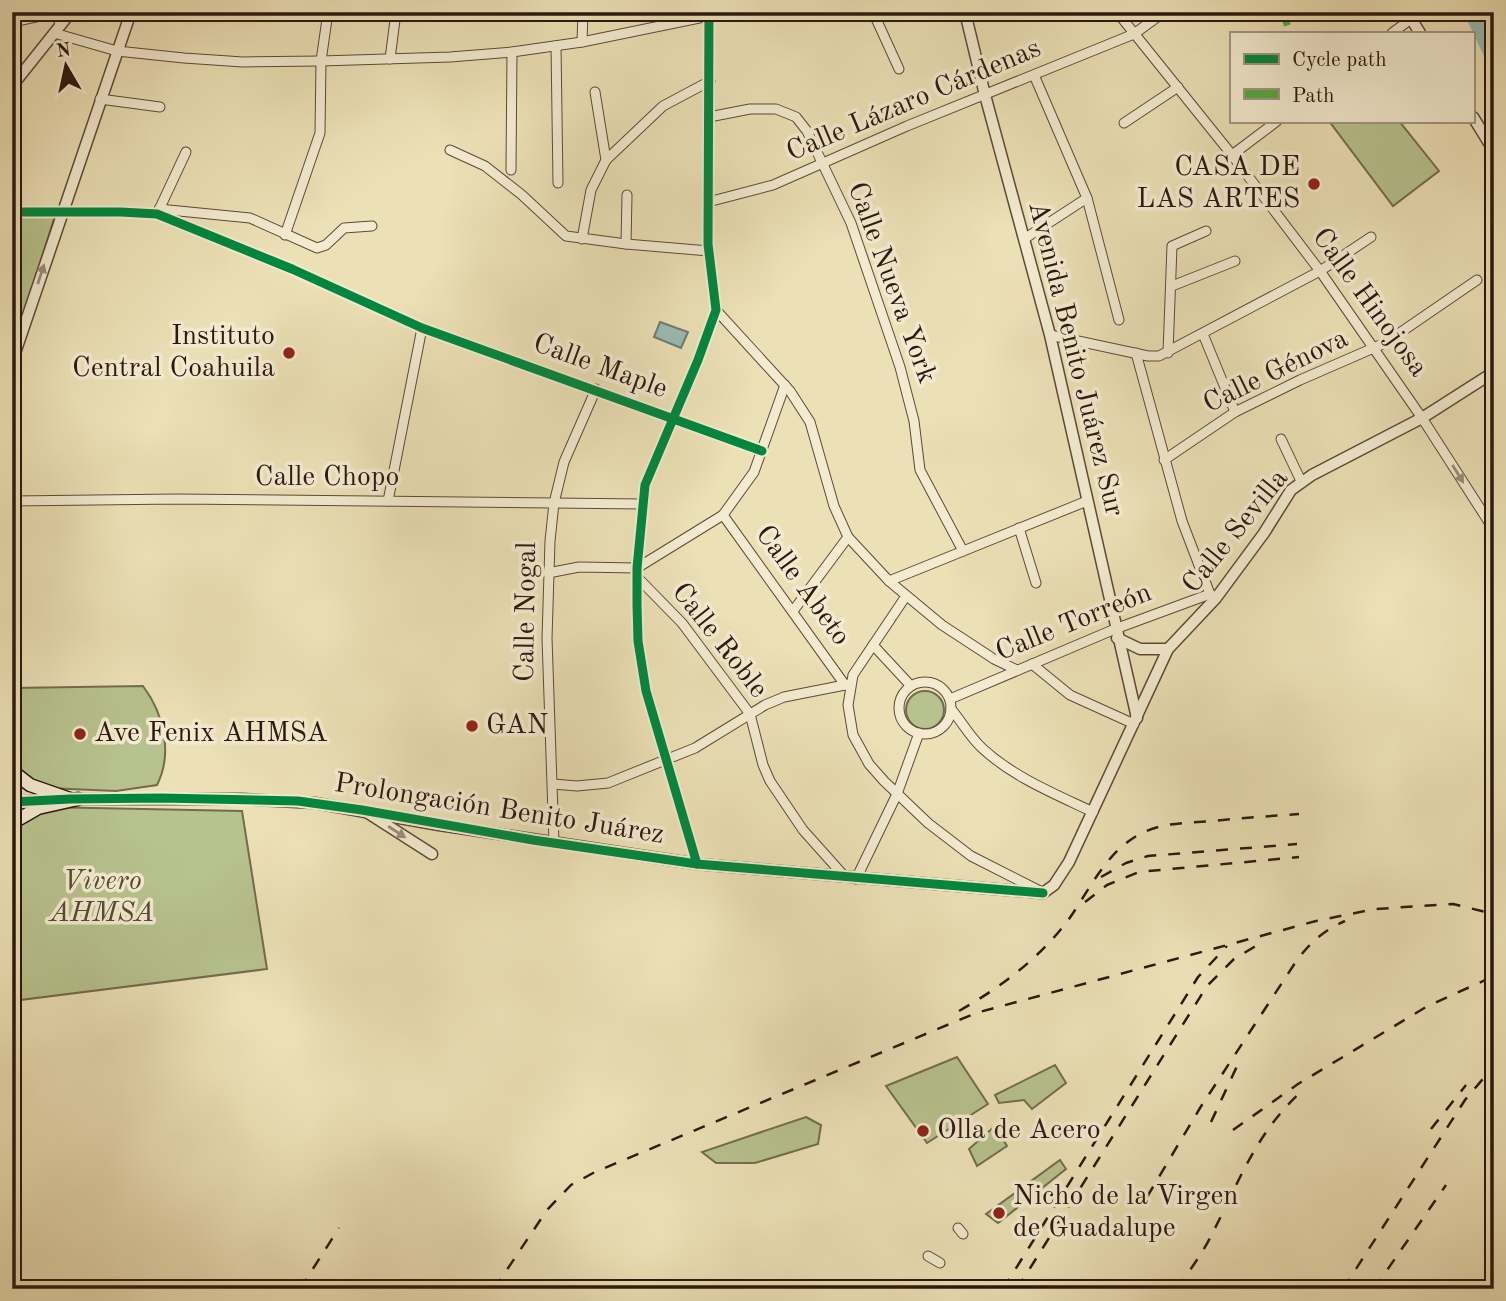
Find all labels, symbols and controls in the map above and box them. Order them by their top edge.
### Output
north arrow [32,32,102,102]
legend [1230,32,1474,122]
street label: Calle Lázaro Cárdenas [783,35,1045,167]
text: N [55,41,73,62]
text: Cycle path [1292,50,1387,71]
text: Path [1292,86,1335,107]
place label: CASA DE LAS ARTES [1137,154,1300,214]
marker: CASA DE LAS ARTES [1306,176,1322,192]
street label: Calle Nueva York [842,179,940,387]
street label: Avenida Benito Juárez Sur [1022,199,1128,519]
street label: Calle Hinojosa [1306,224,1432,383]
one-way arrow [36,263,47,284]
place label: Instituto Central Coahuila [72,323,275,383]
street label: Calle Génova [1199,325,1353,419]
street label: Calle Maple [529,330,671,404]
marker: Instituto Central Coahuila [281,345,297,361]
street label: Calle Chopo [255,464,399,492]
street label: Calle Sevilla [1178,465,1294,599]
one-way arrow [1451,465,1465,483]
street label: Calle Abeto [749,521,855,651]
street label: Calle Nogal [512,542,542,682]
street label: Calle Roble [666,578,772,704]
street label: Calle Torreón [992,579,1156,667]
place label: GAN [486,712,548,740]
marker: GAN [464,718,480,734]
place label: Ave Fenix AHMSA [94,720,328,748]
marker: Ave Fenix AHMSA [72,726,88,742]
street label: Prolongación Benito Juárez [332,770,666,850]
one-way arrow [387,826,407,839]
park label: Vivero AHMSA [48,868,154,928]
place label: Olla de Acero [937,1117,1101,1145]
marker: Olla de Acero [915,1123,931,1139]
place label: Nicho de la Virgen de Guadalupe [1013,1183,1238,1243]
marker: Nicho de la Virgen de Guadalupe [991,1205,1007,1221]

